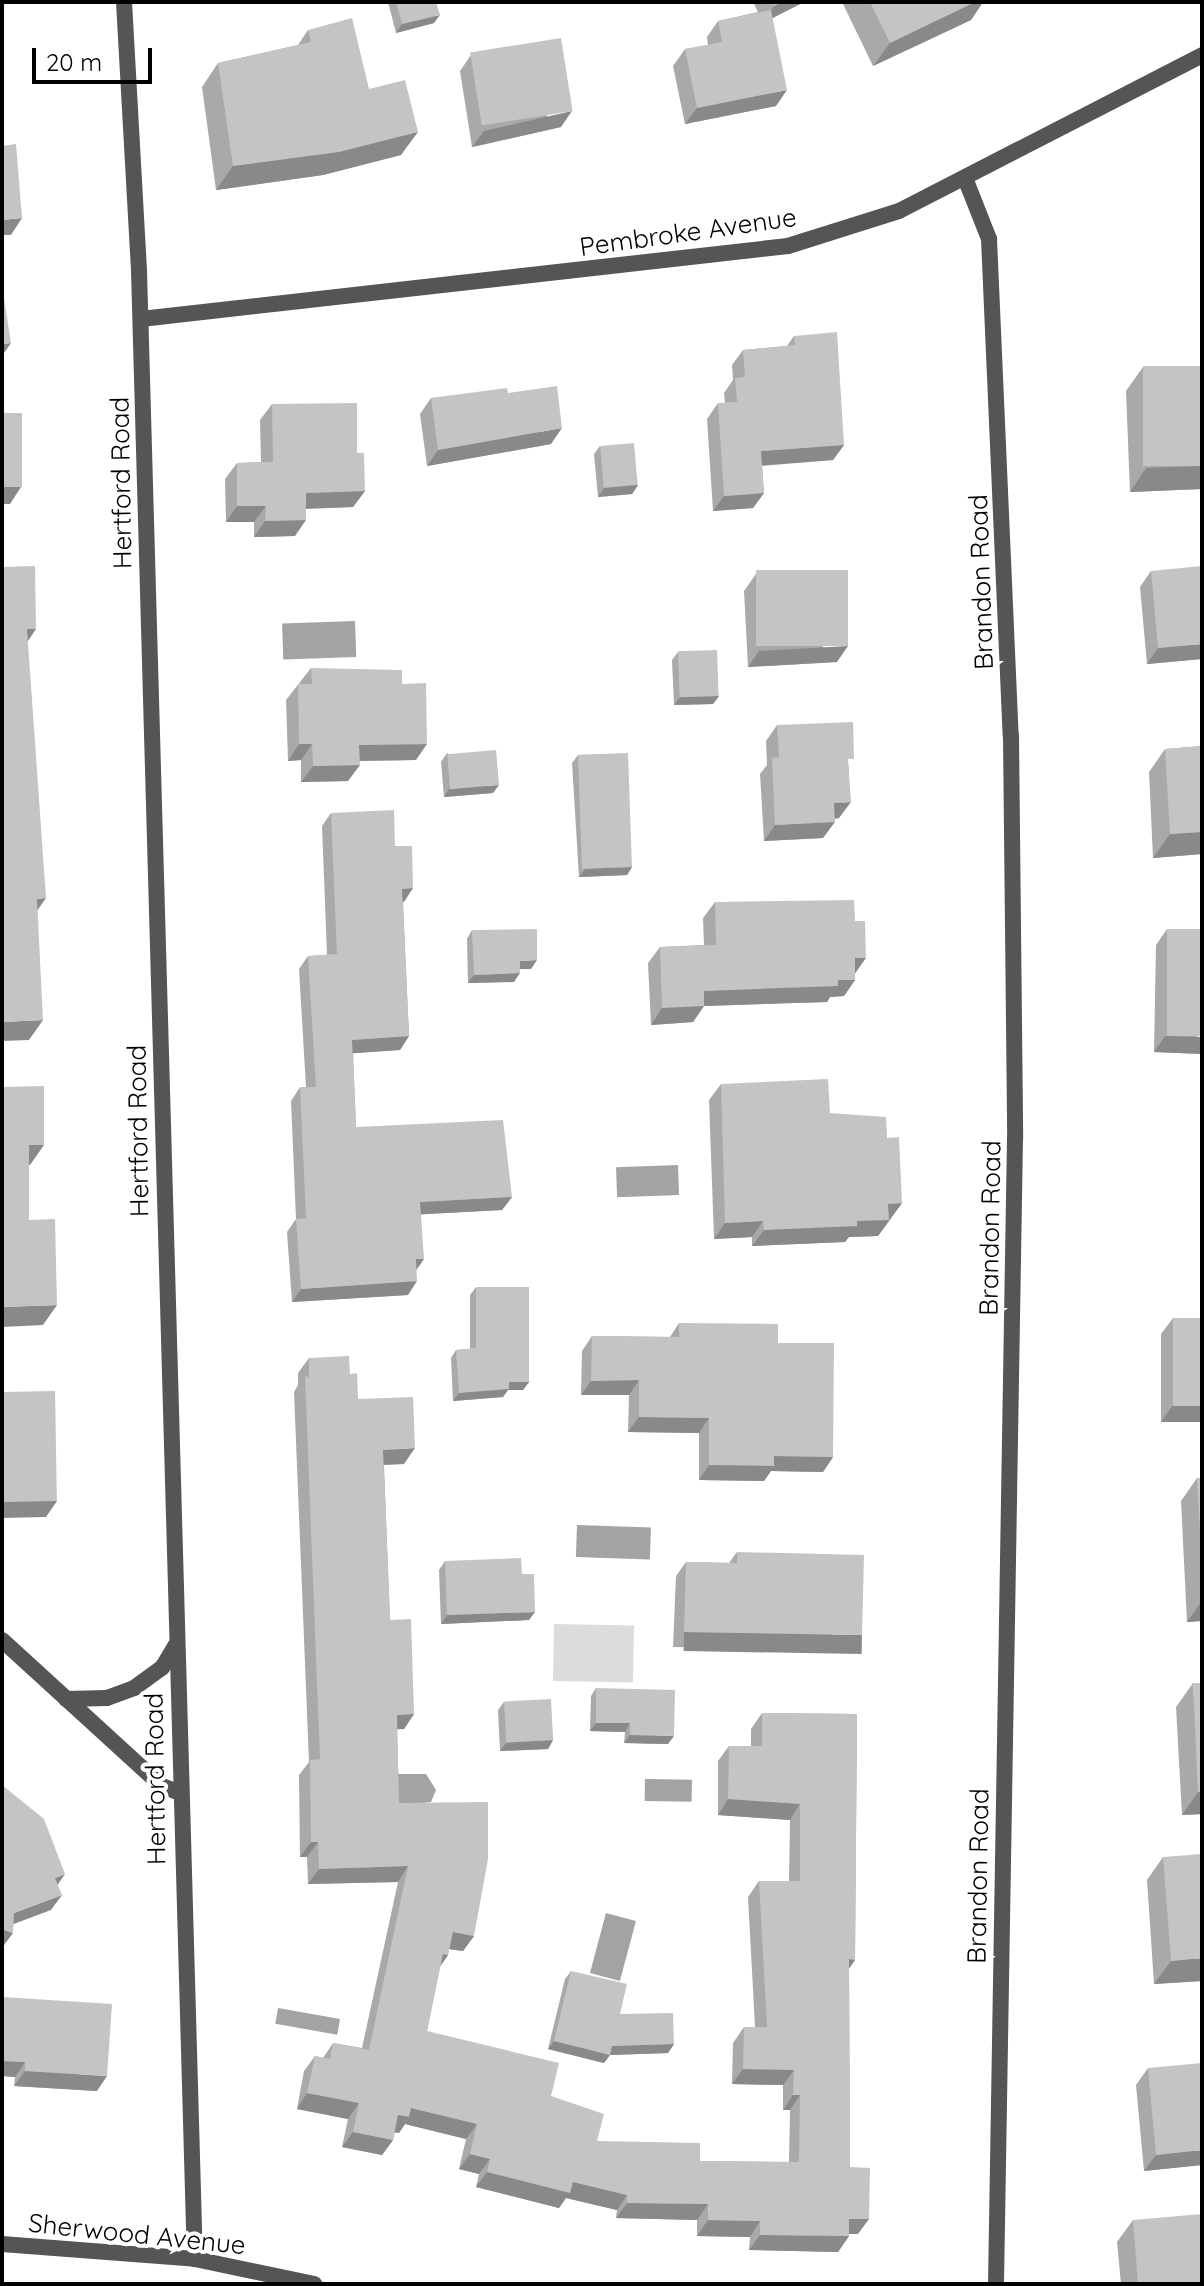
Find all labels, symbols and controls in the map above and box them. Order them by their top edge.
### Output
scale bar [36,32,156,82]
text: 20 m [46,47,102,77]
street label: Pembroke Avenue [578,201,798,263]
street label: Hertford Road [104,397,138,569]
street label: Brandon Road [962,494,1000,670]
street label: Hertford Road [121,1045,155,1217]
street label: Brandon Road [973,1140,1007,1316]
street label: Hertford Road [138,1693,172,1865]
street label: Brandon Road [961,1788,995,1964]
street label: Sherwood Avenue [27,2207,247,2261]

